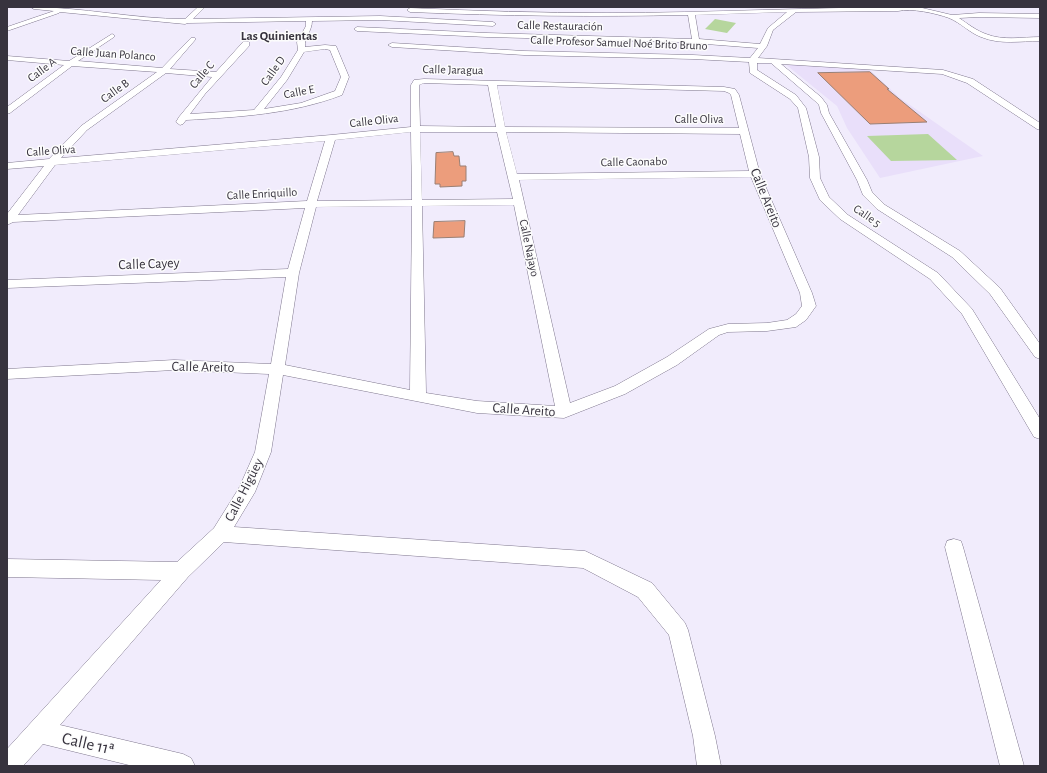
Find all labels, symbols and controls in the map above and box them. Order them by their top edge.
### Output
street label: Calle Restauración [517,18,603,34]
district label: Las Quinientas [241,28,317,44]
street label: Calle Profesor Samuel Noé Brito Bruno [530,33,708,53]
street label: Calle Juan Polanco [70,44,156,64]
street label: Calle D [257,53,289,89]
street label: Calle A [25,55,59,85]
street label: Calle C [186,58,218,92]
street label: Calle Jaragua [422,62,484,78]
street label: Calle B [98,76,132,106]
street label: Calle E [282,82,316,102]
street label: Calle Oliva [349,111,399,131]
street label: Calle Oliva [674,112,724,126]
street label: Calle Oliva [26,142,76,160]
street label: Calle Caonabo [601,154,667,170]
street label: Calle Areito [746,166,786,230]
street label: Calle Enriquillo [226,185,298,203]
street label: Calle 5 [850,202,884,230]
street label: Calle Najayo [516,218,542,278]
street label: Calle Cayey [118,255,180,273]
street label: Calle Areito [171,358,235,376]
street label: Calle Areito [492,399,556,421]
street label: Calle Higüey [221,456,267,524]
street label: Calle 11ª [60,728,116,760]

